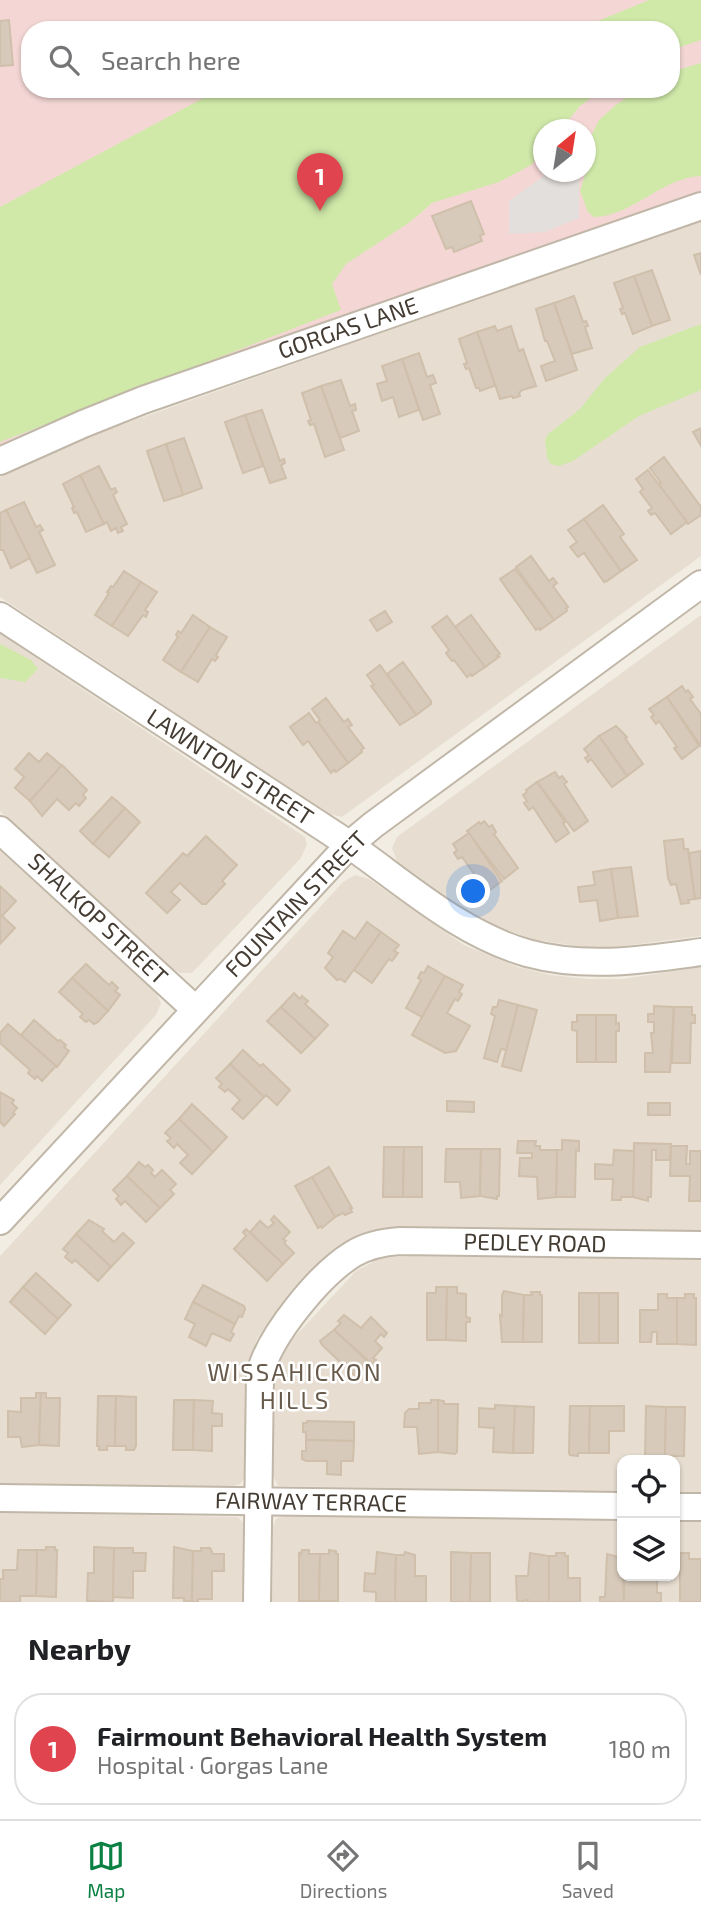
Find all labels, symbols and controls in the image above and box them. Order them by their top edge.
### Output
search box [21,21,680,98]
icon: search [45,41,83,79]
text: Search here [101,44,241,75]
north arrow [533,119,596,182]
pin: 1 [297,153,343,211]
street label: GORGAS LANE [274,290,421,364]
street label: LAWNTON STREET [142,702,319,830]
street label: FOUNTAIN STREET [218,824,372,982]
street label: SHALKOP STREET [23,846,174,990]
your location [456,874,490,908]
street label: PEDLEY ROAD [463,1227,607,1257]
district label: WISSAHICKON HILLS [207,1357,383,1414]
map controls [617,1455,680,1581]
button: locate [617,1455,680,1518]
street label: FAIRWAY TERRACE [215,1485,407,1517]
button: layers [617,1518,680,1581]
text: Nearby [28,1630,131,1666]
text: Fairmount Behavioral Health System [97,1720,547,1751]
text: 1 [48,1735,58,1763]
text: 180 m [609,1735,671,1763]
text: Hospital · Gorgas Lane [97,1751,328,1779]
tab: Map [87,1837,125,1902]
tab: Directions [300,1837,387,1902]
tab: Saved [562,1837,614,1902]

